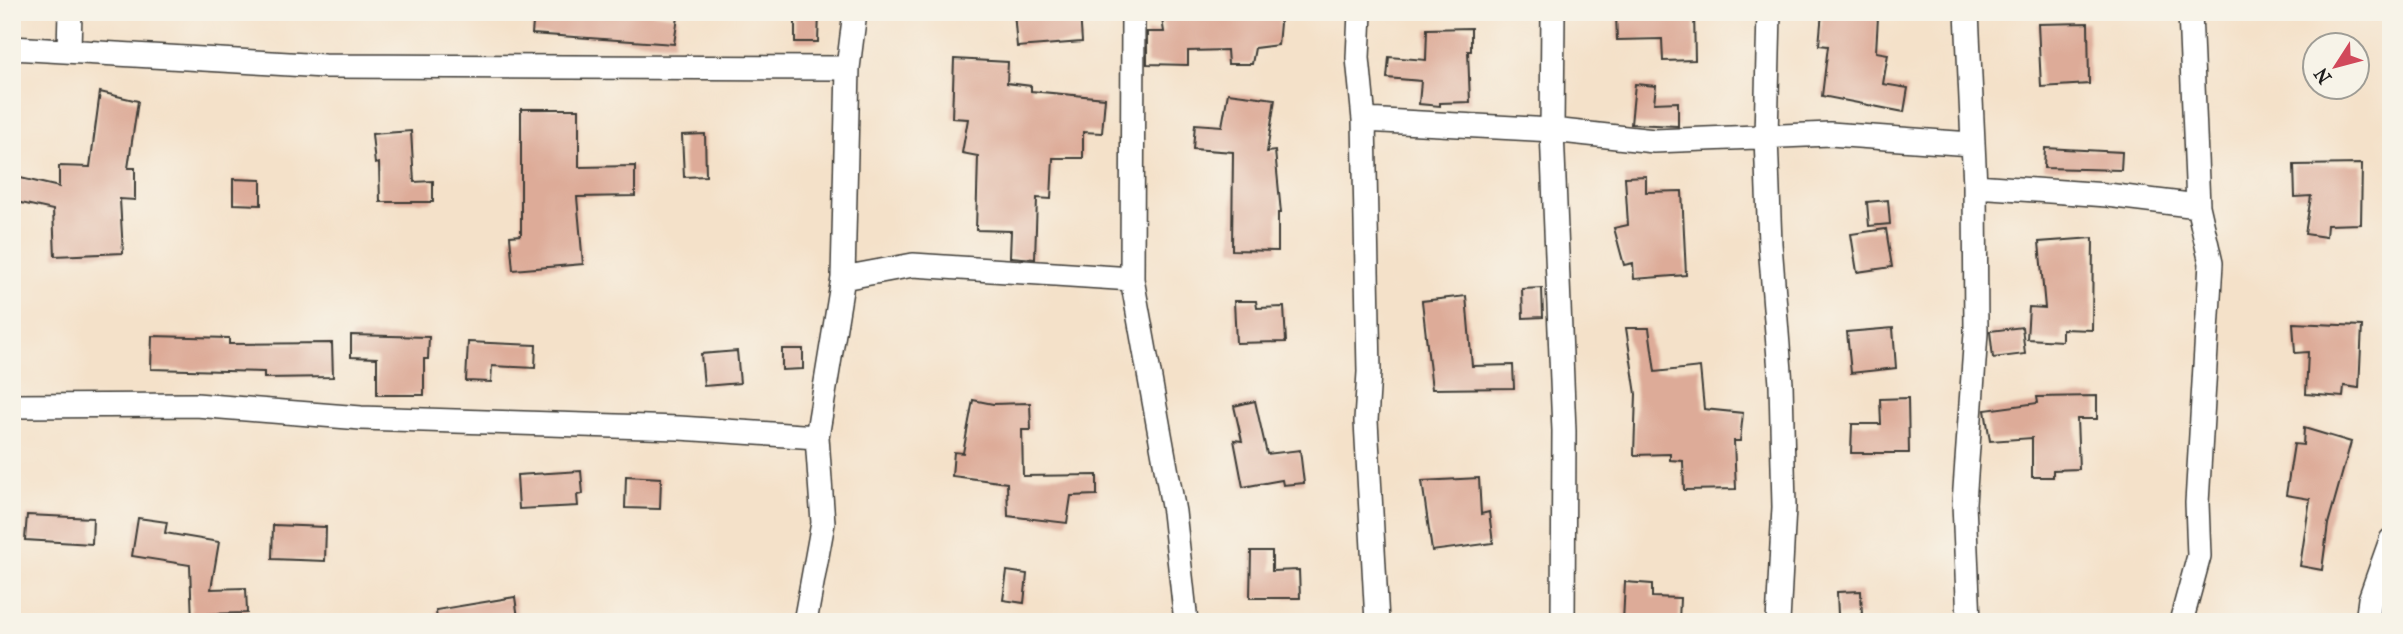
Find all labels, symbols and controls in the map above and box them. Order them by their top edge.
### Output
north arrow [2302,32,2372,102]
text: N [2310,63,2336,88]

